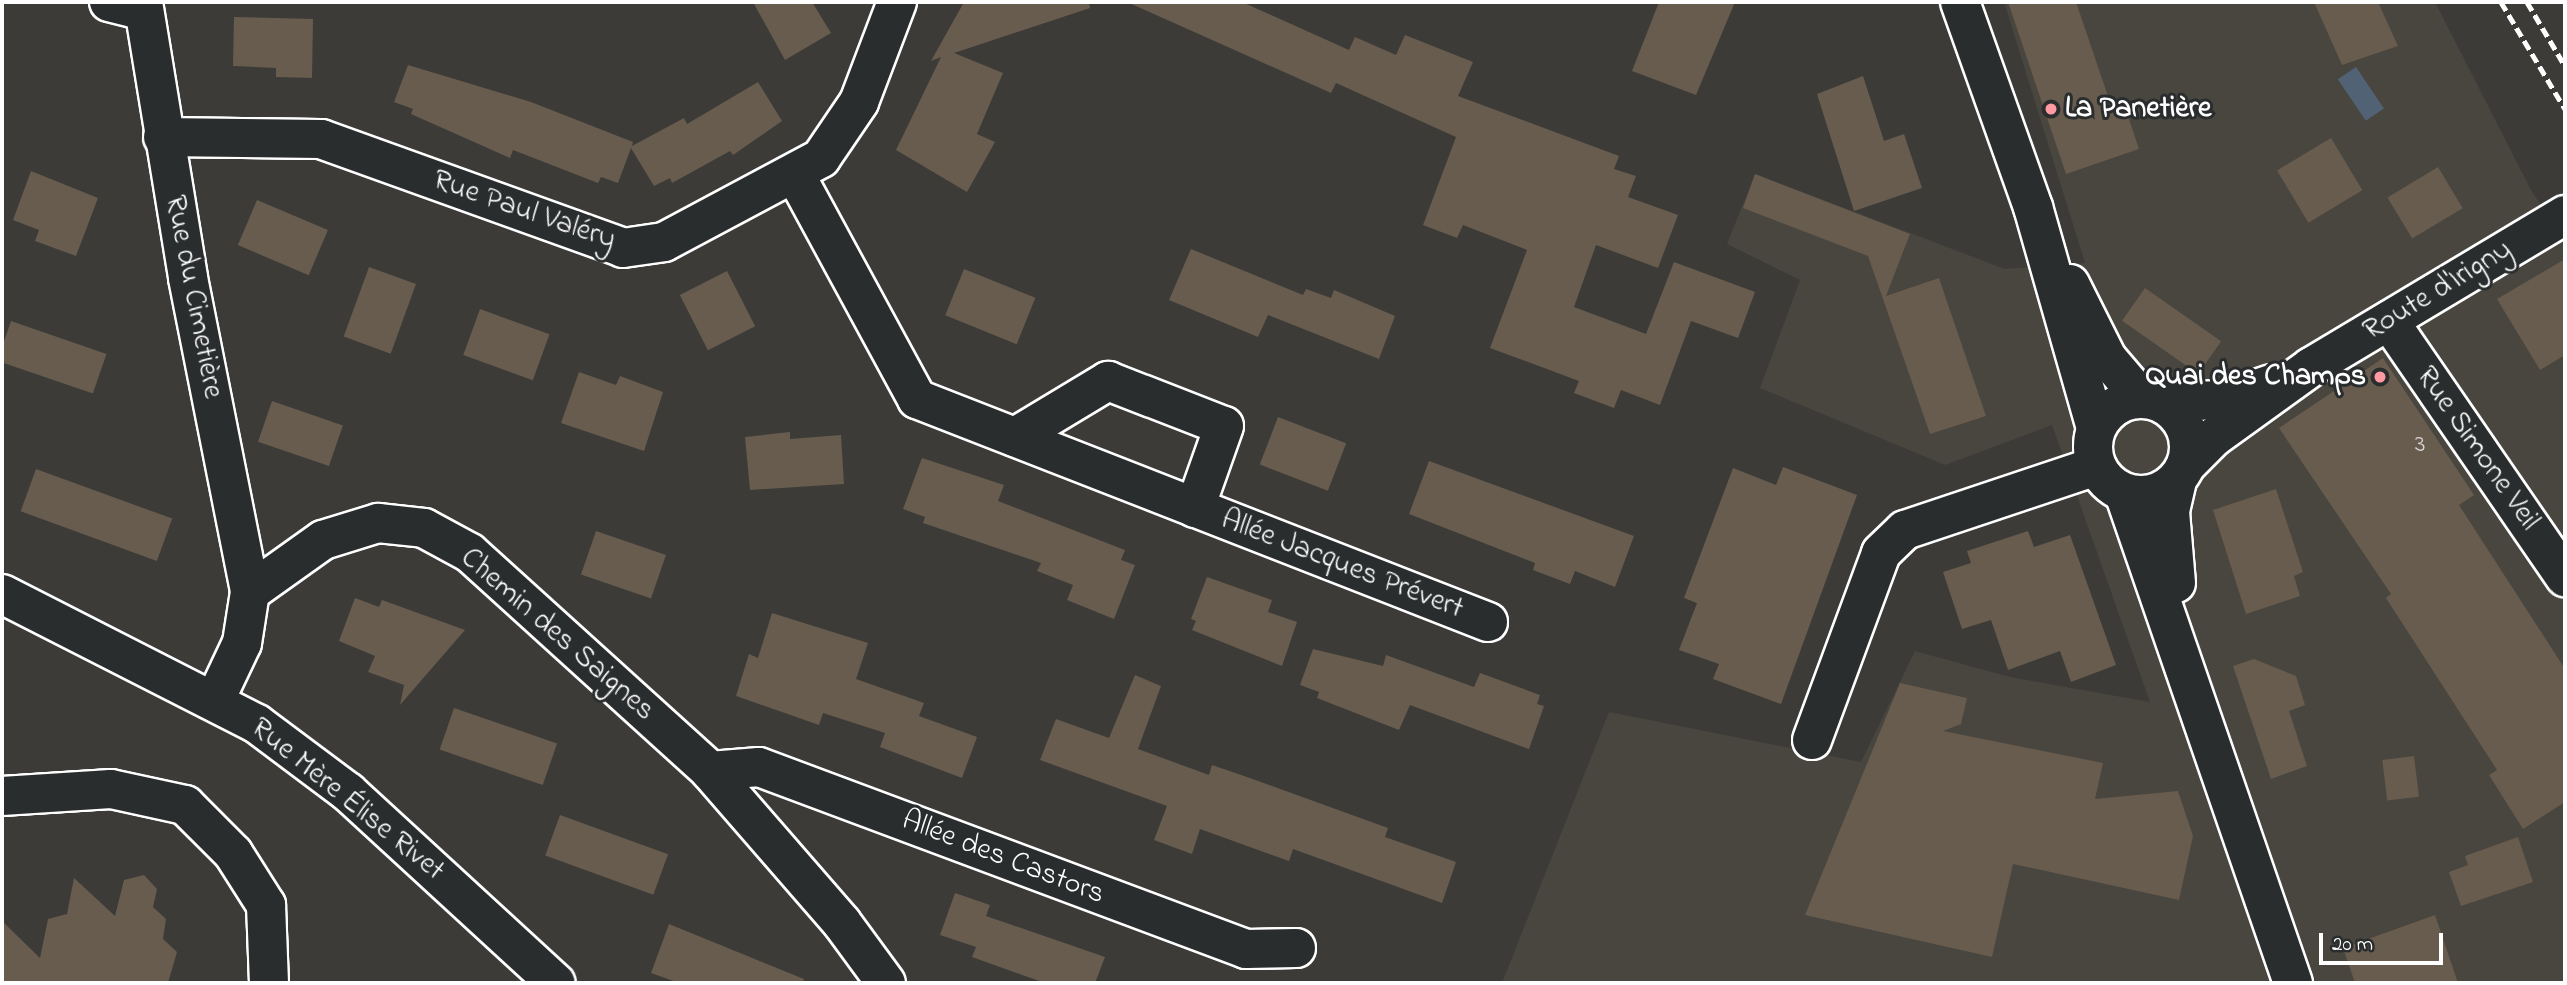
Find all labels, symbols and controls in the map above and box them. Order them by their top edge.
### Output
place label: La Panetière [2065,91,2211,127]
marker: La Panetière [2043,101,2059,117]
street label: Rue Paul Valéry [428,163,620,259]
street label: Rue du Cimetière [156,192,230,402]
street label: Route d'Irigny [2357,233,2519,349]
place label: Quai des Champs [2146,359,2366,395]
street label: Rue Simone Veil [2407,360,2547,538]
marker: Quai des Champs [2372,369,2388,385]
house number: 3 [2415,430,2425,462]
street label: Allée Jacques Prévert [1216,502,1468,628]
street label: Chemin des Saignes [452,541,662,729]
street label: Rue Mère Élise Rivet [243,711,451,889]
street label: Allée des Castors [897,803,1109,913]
scale bar [2322,918,2446,962]
text: 20 m [2332,930,2373,960]

